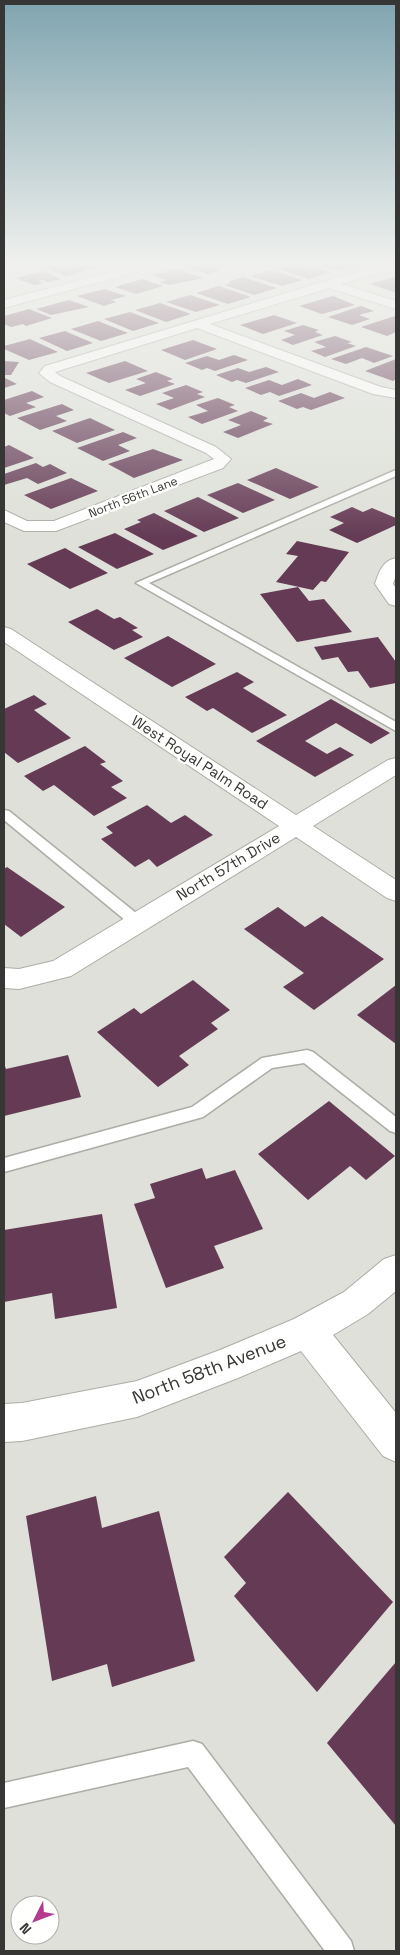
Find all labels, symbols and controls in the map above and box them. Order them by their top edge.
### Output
street label: North 56th Lane [86,473,180,521]
street label: West Royal Palm Road [128,711,272,813]
street label: North 57th Drive [173,827,284,905]
street label: North 58th Avenue [129,1329,289,1409]
north arrow [10,1895,60,1945]
text: N [16,1919,35,1938]

